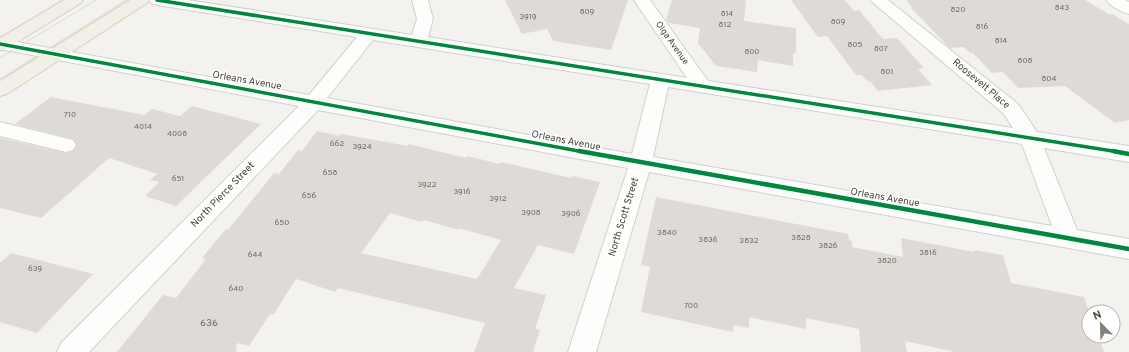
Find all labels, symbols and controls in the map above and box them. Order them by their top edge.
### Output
house number: 843 [1055,3,1070,13]
house number: 820 [951,5,965,15]
house number: 809 [580,7,595,17]
house number: 814 [721,9,733,19]
house number: 3919 [519,12,537,22]
house number: 809 [831,17,846,27]
street label: Olga Avenue [653,19,691,67]
house number: 812 [719,20,731,30]
house number: 816 [976,22,989,32]
house number: 814 [995,36,1007,46]
house number: 805 [848,40,862,50]
house number: 807 [874,44,888,54]
house number: 800 [744,47,760,57]
street label: Roosevelt Place [949,56,1013,112]
house number: 808 [1018,56,1033,66]
house number: 801 [881,67,893,77]
street label: Orleans Avenue [211,69,283,93]
house number: 804 [1042,74,1056,84]
house number: 710 [64,110,76,120]
house number: 4014 [134,122,152,132]
street label: Orleans Avenue [530,128,602,154]
house number: 4008 [167,129,187,139]
house number: 662 [330,139,344,149]
house number: 3924 [352,142,372,152]
street label: North Pierce Street [188,159,258,231]
house number: 658 [323,168,337,178]
house number: 651 [172,174,184,184]
street label: North Scott Street [606,176,642,258]
house number: 3922 [417,180,437,190]
street label: Orleans Avenue [849,186,921,210]
house number: 3916 [453,187,471,197]
house number: 656 [302,191,316,201]
house number: 3912 [489,194,507,204]
house number: 3908 [521,208,541,218]
house number: 3906 [561,209,581,219]
house number: 650 [275,218,289,228]
house number: 3840 [657,228,677,238]
house number: 3828 [791,233,811,243]
house number: 3836 [698,235,718,245]
house number: 3832 [739,236,759,246]
house number: 3826 [818,241,838,251]
house number: 3816 [919,248,937,258]
house number: 644 [248,250,262,260]
house number: 3820 [877,256,897,266]
house number: 639 [28,264,42,274]
house number: 640 [229,284,243,294]
house number: 700 [684,301,698,311]
north arrow [1081,304,1121,344]
text: N [1091,308,1104,324]
house number: 636 [200,317,218,330]

